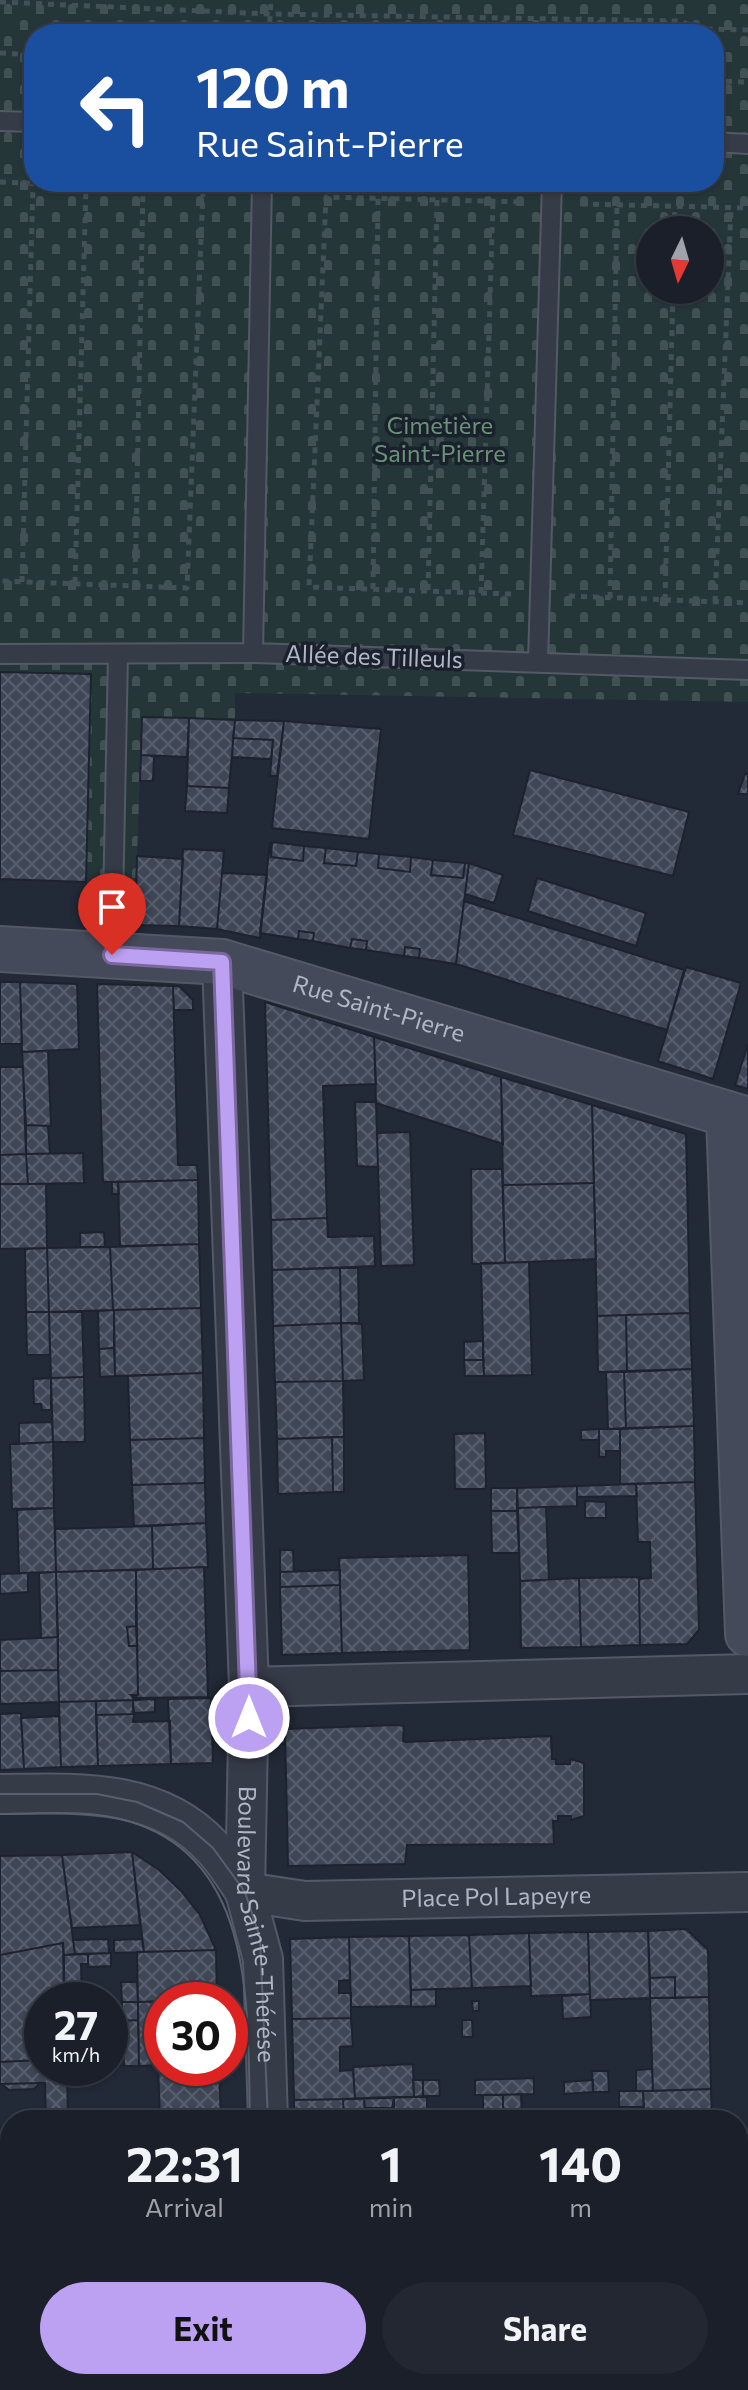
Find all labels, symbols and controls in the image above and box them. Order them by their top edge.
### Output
text: 120 m [196,51,350,120]
icon: left [64,56,168,160]
text: Rue Saint-Pierre [196,120,464,164]
north arrow [636,216,724,304]
map controls [636,216,724,304]
park label: Cimetière Saint-Pierre [374,410,506,467]
street label: Allée des Tilleuls [285,638,463,673]
pin [78,873,146,955]
icon: arrive [90,885,134,929]
street label: Rue Saint-Pierre [289,968,469,1047]
position arrow [207,1676,291,1760]
street label: Boulevard Sainte-Thérése [232,1786,282,2063]
street label: Place Pol Lapeyre [401,1879,591,1912]
speed limit sign: 30 [144,1982,248,2086]
text: 27 [54,1999,98,2048]
text: km/h [52,2042,100,2066]
text: 22:31 [126,2133,243,2192]
text: 1 [380,2133,402,2192]
text: 140 [539,2133,622,2192]
text: Arrival [145,2191,224,2222]
text: min [369,2191,413,2222]
text: m [569,2191,592,2222]
button: Exit [40,2282,366,2374]
button: Share [382,2282,708,2374]

